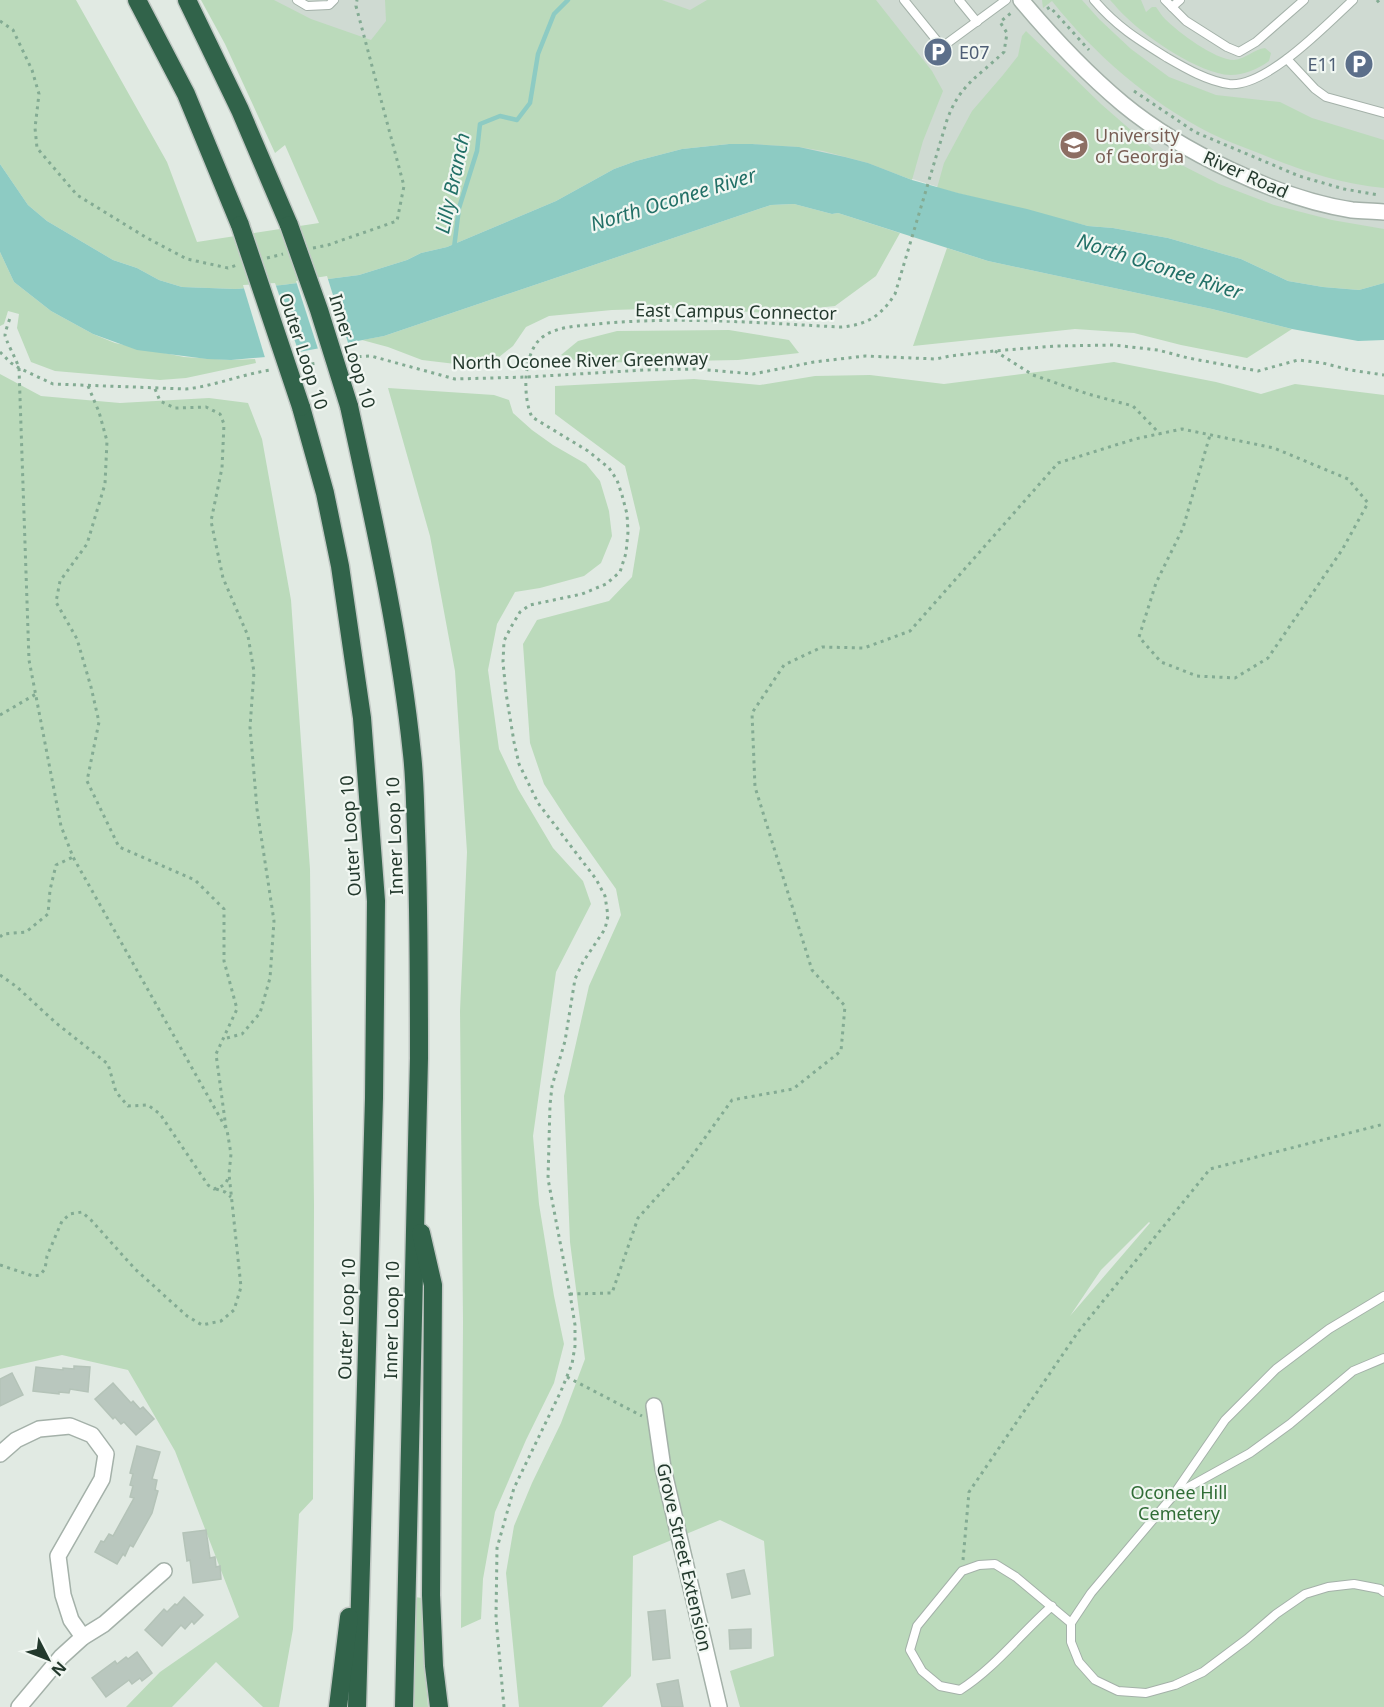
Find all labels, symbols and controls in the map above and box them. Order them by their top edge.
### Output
parking icon: E07 [922,36,954,68]
place label: E07 [959,40,990,64]
parking icon: E11 [1343,48,1375,80]
place label: E11 [1307,52,1338,76]
place label: University of Georgia [1095,123,1184,168]
school or university icon: University of Georgia [1058,129,1090,161]
water label: Lilly Branch [428,130,476,236]
street label: River Road [1200,145,1292,203]
water label: North Oconee River [587,161,760,237]
water label: North Oconee River [1074,227,1247,306]
street label: Outer Loop 10 [274,290,334,412]
street label: Inner Loop 10 [324,291,382,411]
street label: East Campus Connector [635,297,838,325]
street label: North Oconee River Greenway [452,346,709,374]
street label: Outer Loop 10 [334,775,366,897]
street label: Inner Loop 10 [380,777,408,895]
street label: Outer Loop 10 [332,1258,360,1380]
street label: Inner Loop 10 [378,1261,404,1379]
street label: Grove Street Extension [652,1461,718,1653]
park label: Oconee Hill Cemetery [1131,1480,1227,1525]
north arrow [18,1629,78,1689]
text: N [47,1657,72,1681]

